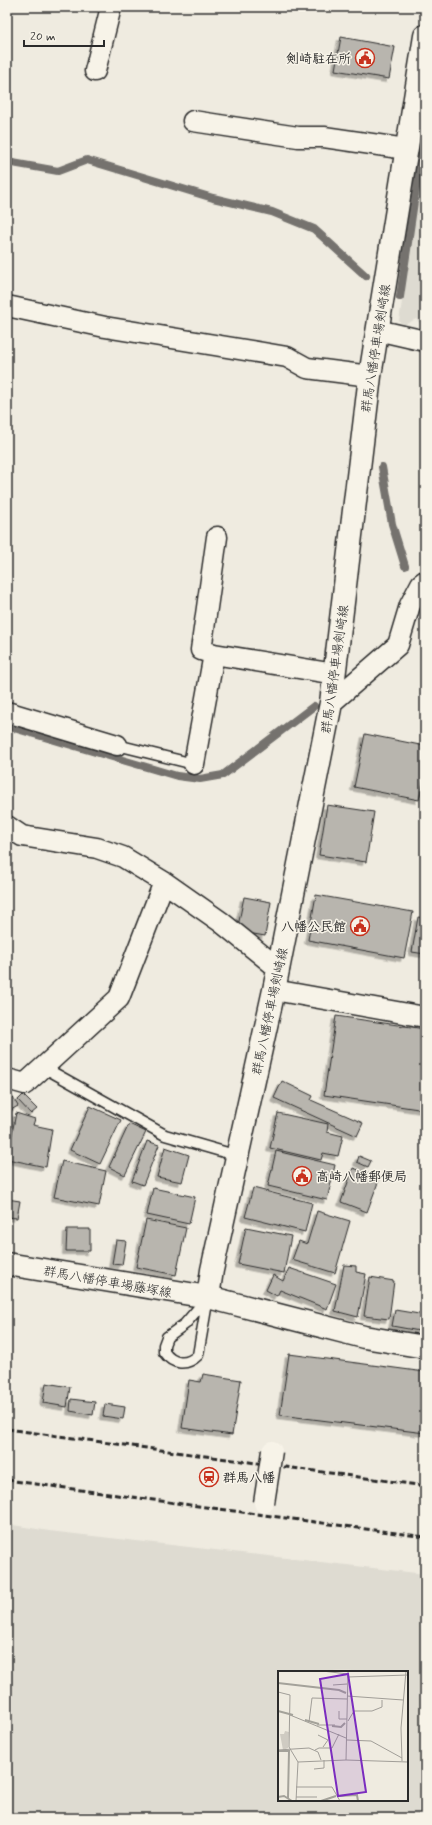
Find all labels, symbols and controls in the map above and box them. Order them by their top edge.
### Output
scale bar [24,22,104,48]
text: 20 m [30,29,56,45]
public building icon: 剣崎駐在所 [354,47,376,69]
place label: 剣崎駐在所 [286,51,351,68]
street label: 群馬八幡停車場剣崎線 [358,282,395,414]
street label: 群馬八幡停車場剣崎線 [318,603,353,735]
public building icon: 八幡公民館 [349,915,371,937]
place label: 八幡公民館 [281,919,346,936]
street label: 群馬八幡停車場剣崎線 [249,945,293,1077]
public building icon: 高崎八幡郵便局 [291,1165,313,1187]
place label: 高崎八幡郵便局 [316,1169,407,1186]
street label: 群馬八幡停車場藤塚線 [42,1263,174,1302]
station icon: 群馬八幡 [198,1466,220,1488]
place label: 群馬八幡 [223,1470,275,1487]
inset map [278,1671,408,1801]

